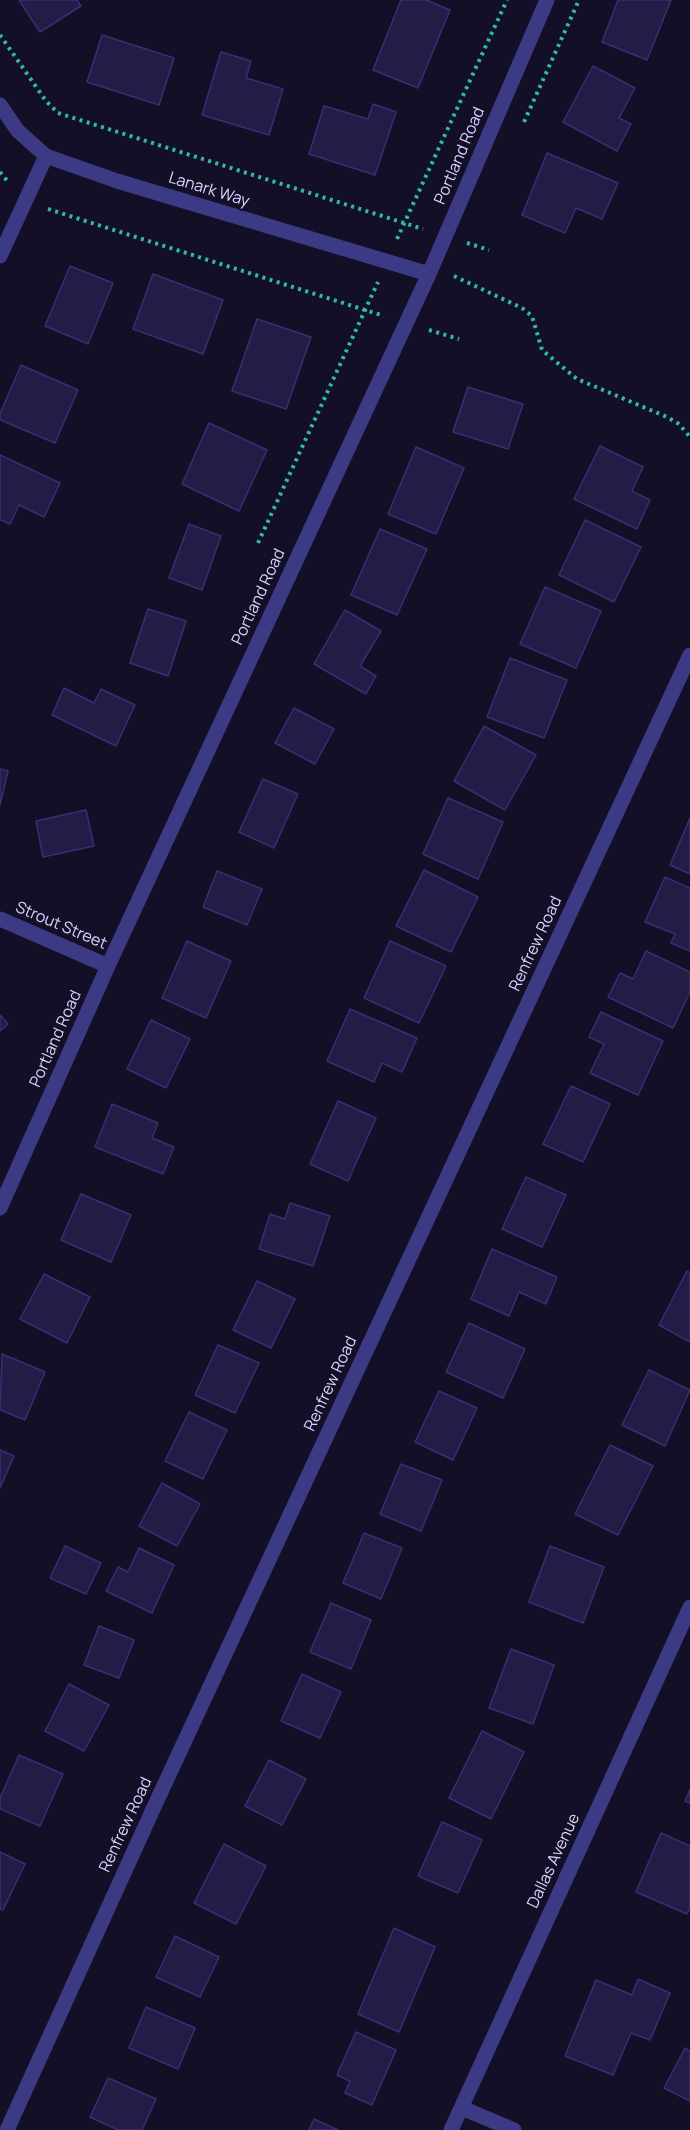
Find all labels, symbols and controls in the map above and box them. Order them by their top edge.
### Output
street label: Portland Road [431,104,489,208]
street label: Lanark Way [166,169,252,211]
street label: Portland Road [228,546,290,648]
street label: Renfrew Road [506,894,566,994]
street label: Strout Street [12,898,110,954]
street label: Portland Road [26,988,86,1090]
street label: Renfrew Road [301,1334,361,1434]
street label: Renfrew Road [96,1775,156,1875]
street label: Dallas Avenue [524,1811,584,1911]

